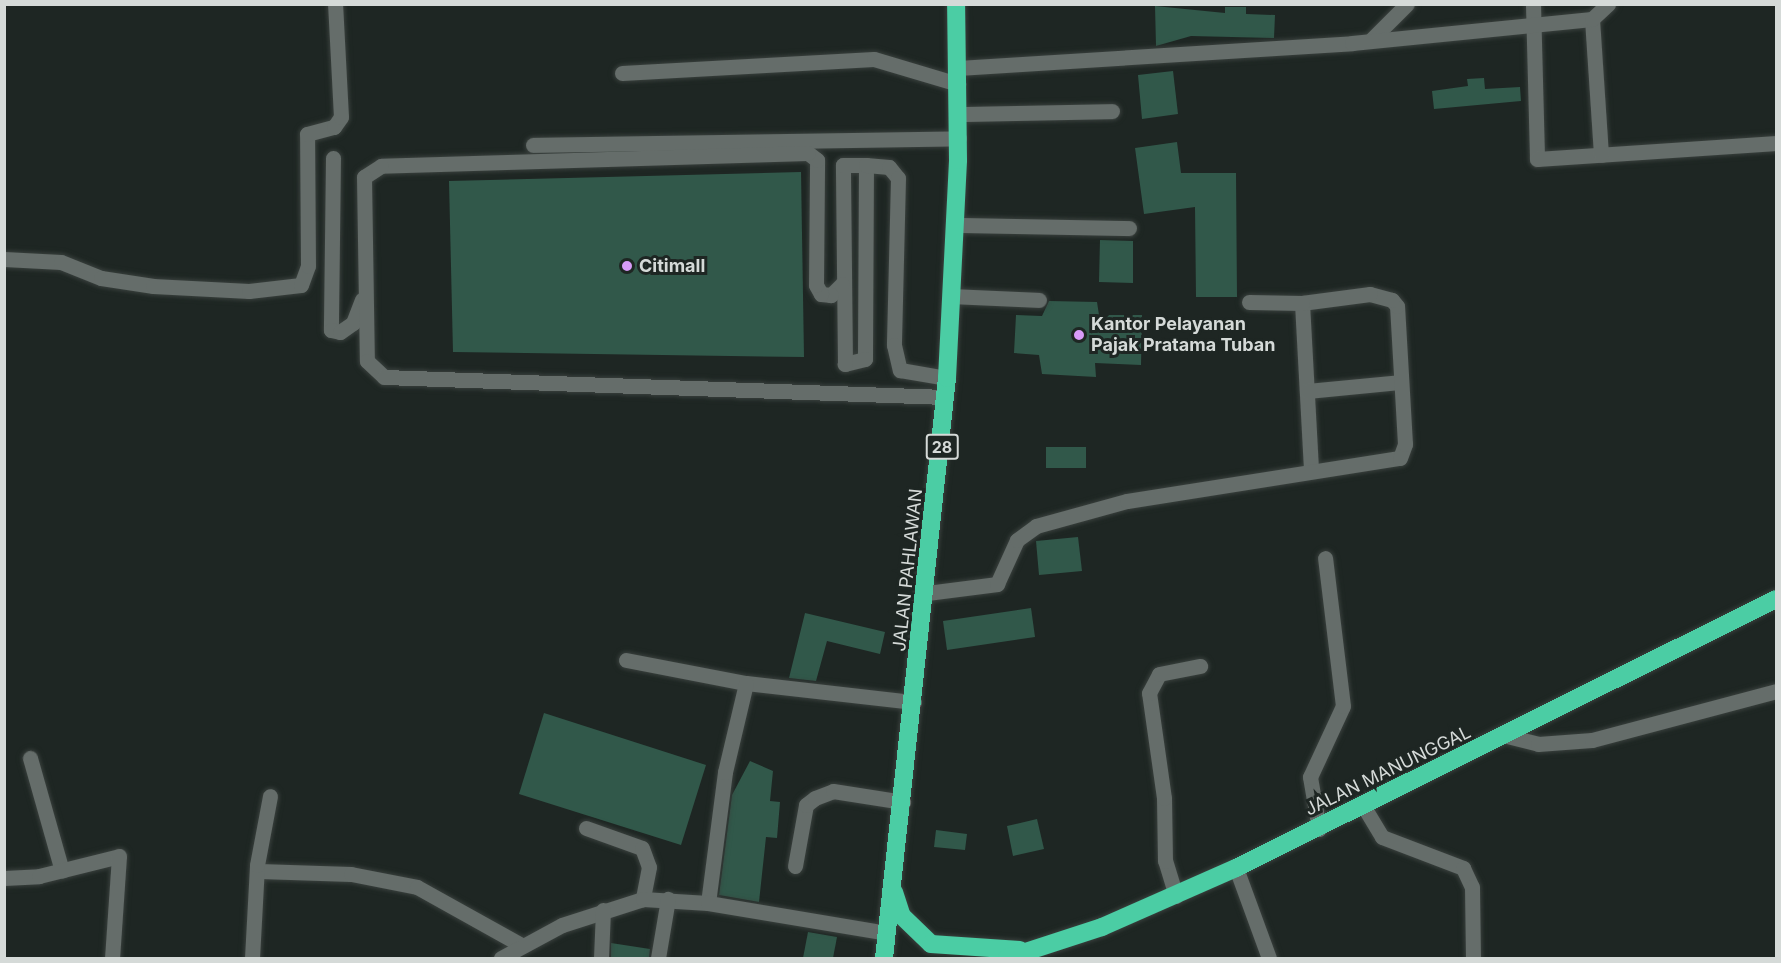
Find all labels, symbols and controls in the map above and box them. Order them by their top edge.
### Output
place label: Citimall [639,255,705,277]
marker: Citimall [620,259,634,273]
place label: Kantor Pelayanan Pajak Pratama Tuban [1091,314,1275,356]
marker: Kantor Pelayanan Pajak Pratama Tuban [1072,328,1086,342]
road number: 28 [926,434,958,460]
street label: JALAN PAHLAWAN [889,487,927,653]
street label: JALAN MANUNGGAL [1302,721,1474,821]

